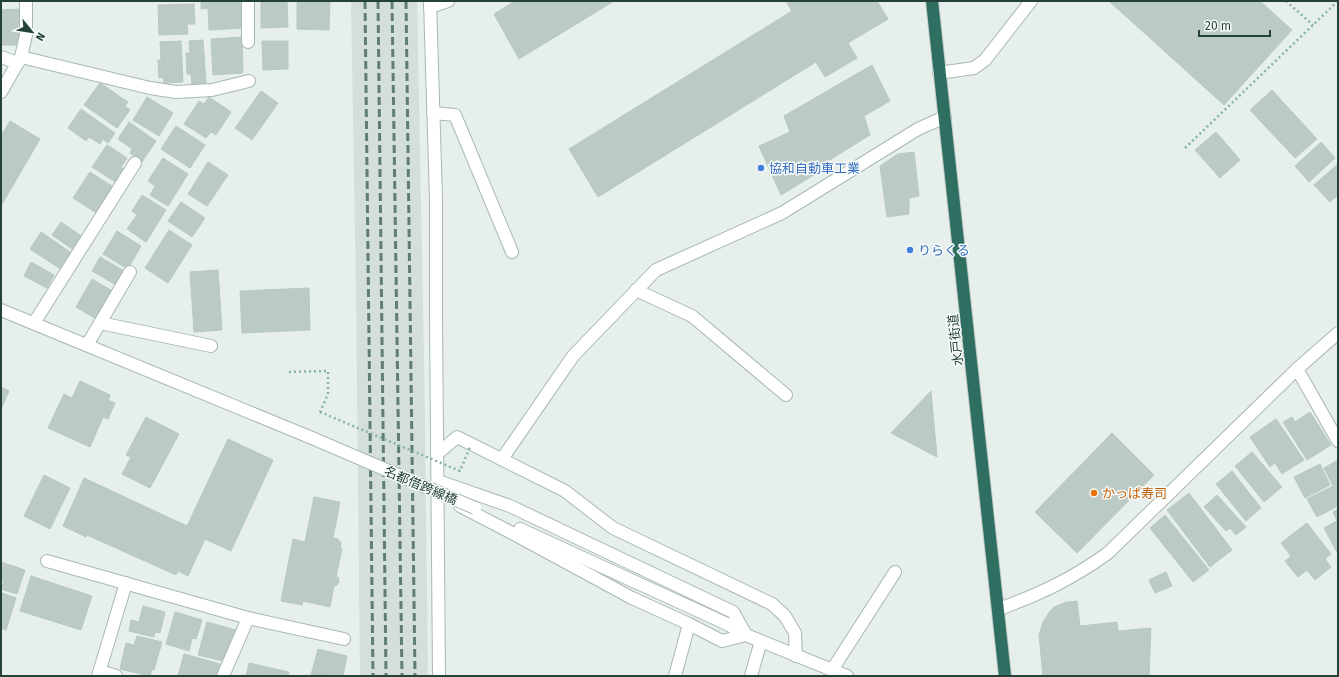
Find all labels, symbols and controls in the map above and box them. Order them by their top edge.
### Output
north arrow [12,12,52,52]
scale bar [1199,12,1270,38]
text: 20 m [1205,19,1231,33]
text: N [33,30,48,43]
place label: 協和自動車工業 [769,161,860,176]
marker: 協和自動車工業 [756,163,766,173]
place label: りらくる [918,243,970,258]
marker: りらくる [905,245,915,255]
street label: 水戸街道 [945,313,966,367]
street label: 名都借跨線橋 [382,463,460,508]
place label: かっぱ寿司 [1102,486,1167,501]
marker: かっぱ寿司 [1089,488,1099,498]

